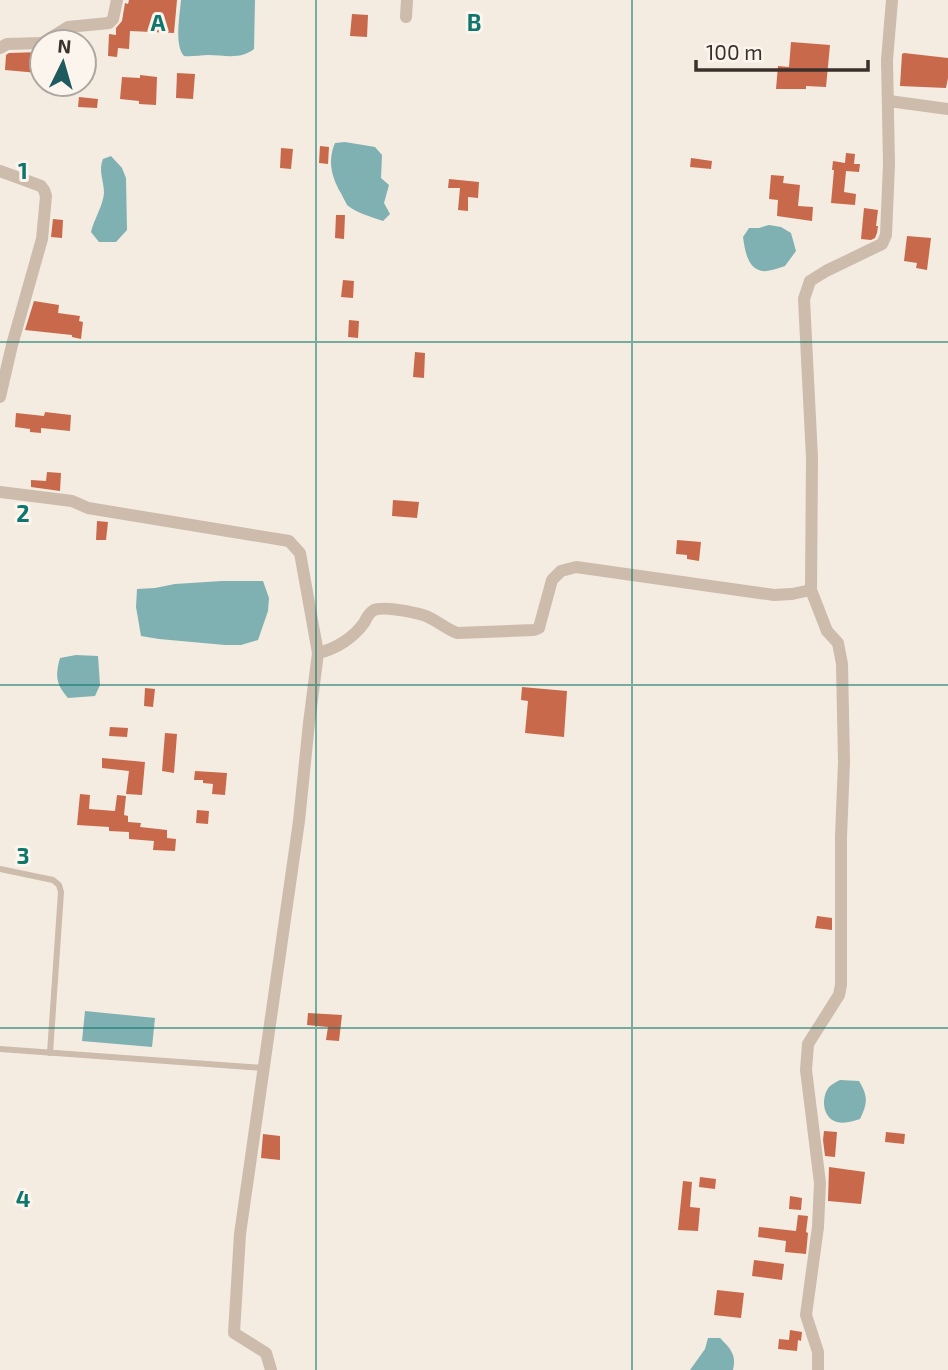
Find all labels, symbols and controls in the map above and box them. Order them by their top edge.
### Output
text: A [150,8,166,36]
text: B [467,8,481,36]
north arrow [28,28,98,98]
scale bar [696,28,867,72]
text: N [57,34,72,58]
text: 100 m [706,39,763,64]
text: 1 [18,156,28,184]
text: 2 [16,499,30,527]
text: 3 [16,841,30,869]
text: 4 [16,1184,30,1212]

